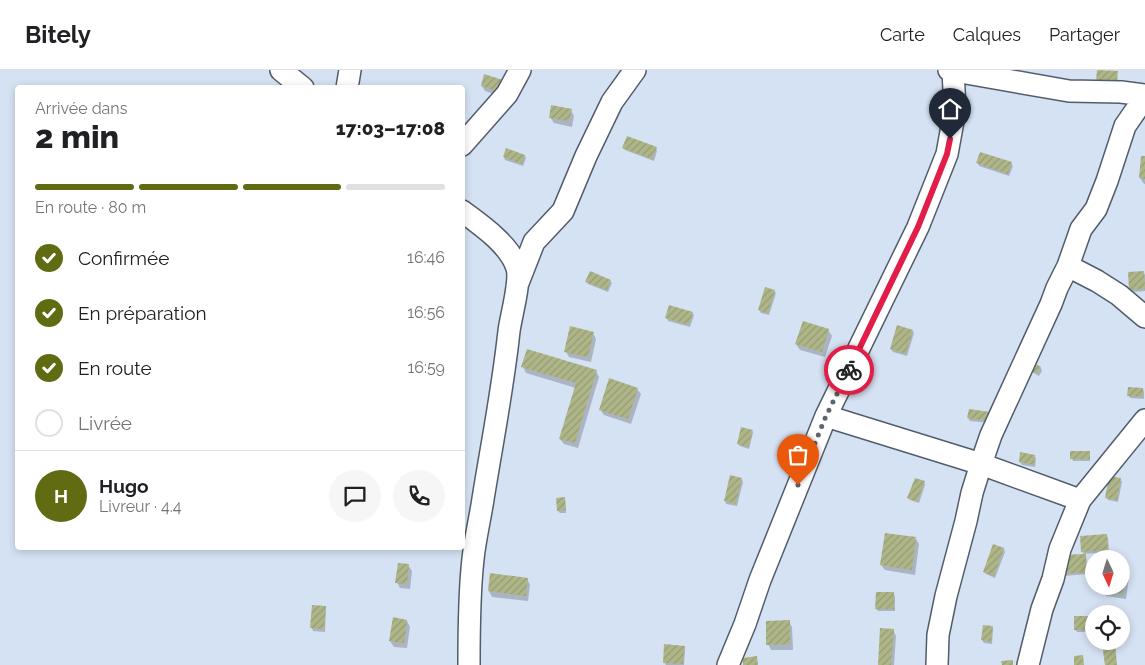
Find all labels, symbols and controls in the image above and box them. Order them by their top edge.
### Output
text: Bitely [25,20,91,49]
text: Carte [880,24,925,45]
text: Calques [953,24,1021,45]
text: Partager [1049,24,1120,45]
pin [929,88,971,139]
icon: home [936,95,964,123]
text: Arrivée dans [35,99,127,118]
text: 17:03–17:08 [336,117,445,139]
text: 2 min [35,118,119,155]
text: En route · 80 m [35,198,146,217]
icon: check [35,244,63,272]
text: Confirmée [78,247,169,269]
text: 16:46 [407,248,445,267]
icon: check [35,299,63,327]
text: En préparation [78,302,207,324]
text: 16:56 [407,303,445,322]
courier [824,345,874,395]
icon: check [35,354,63,382]
icon: bike [835,356,863,384]
text: En route [78,357,152,379]
text: 16:59 [407,358,445,377]
text: Livrée [78,412,132,434]
pin [777,434,819,485]
icon: bag [784,441,812,469]
button: chat [329,470,381,522]
button: phone [393,470,445,522]
text: Hugo [99,475,148,497]
text: H [54,485,68,507]
text: Livreur · 4.4 [99,497,182,516]
north arrow [1085,550,1130,595]
map controls [1085,550,1130,650]
button: locate [1085,605,1130,650]

